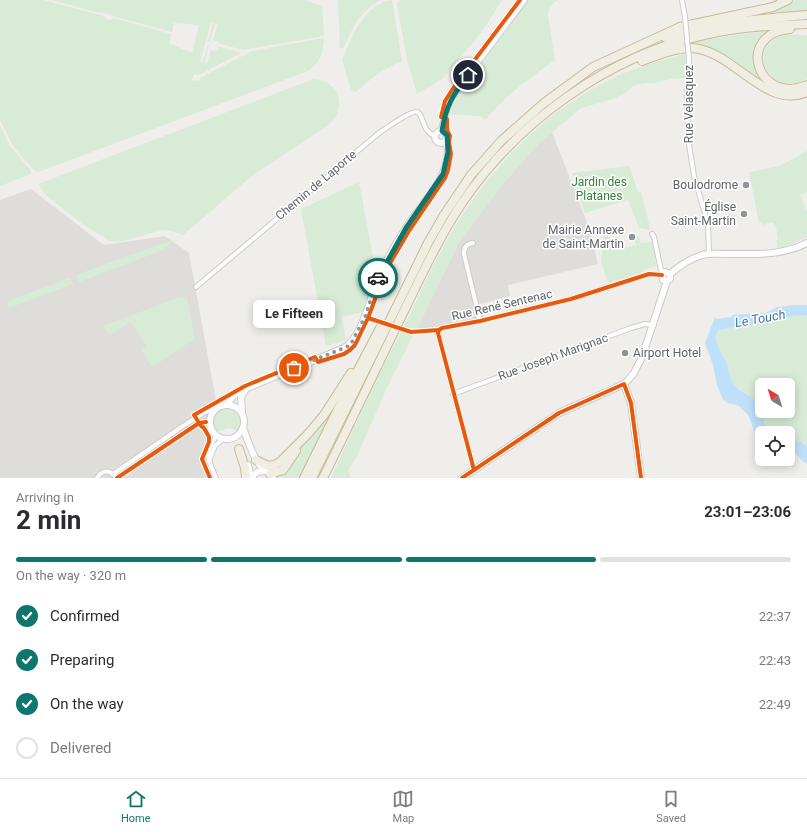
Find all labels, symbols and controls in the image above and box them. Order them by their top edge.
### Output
pin [451,58,485,92]
icon: home [457,64,479,86]
street label: Rue Velasquez [682,65,696,143]
street label: Chemin de Laporte [273,147,359,223]
park label: Jardin des Platanes [571,175,627,203]
place label: Boulodrome [673,178,738,192]
marker: Boulodrome [741,180,751,190]
place label: Église Saint-Martin [671,199,736,228]
marker: Église Saint-Martin [739,209,749,219]
place label: Mairie Annexe de Saint-Martin [543,223,624,251]
marker: Mairie Annexe de Saint-Martin [627,232,637,242]
courier [358,258,398,298]
icon: car [367,267,389,289]
street label: Rue René Sentenac [450,287,554,323]
callout: Le Fifteen [253,300,335,328]
text: Le Fifteen [265,306,323,321]
water label: Le Touch [734,307,787,330]
street label: Rue Joseph Marignac [496,331,610,383]
place label: Airport Hotel [633,346,701,360]
marker: Airport Hotel [620,348,630,358]
pin [277,351,311,385]
icon: bag [283,357,305,379]
north arrow [755,378,795,418]
map controls [755,378,795,466]
button: locate [755,426,795,466]
text: Arriving in [16,490,74,505]
text: 23:01–23:06 [704,503,791,521]
text: 2 min [16,505,81,535]
text: On the way · 320 m [16,568,126,583]
icon: check [16,605,38,627]
text: Confirmed [50,607,120,625]
text: 22:37 [759,609,791,624]
icon: check [16,649,38,671]
text: Preparing [50,651,114,669]
text: 22:43 [759,653,791,668]
icon: check [16,693,38,715]
text: On the way [50,695,124,713]
text: 22:49 [759,697,791,712]
text: Delivered [50,739,112,757]
tab: Home [121,788,151,825]
tab: Map [392,788,414,825]
tab: Saved [656,788,686,825]

